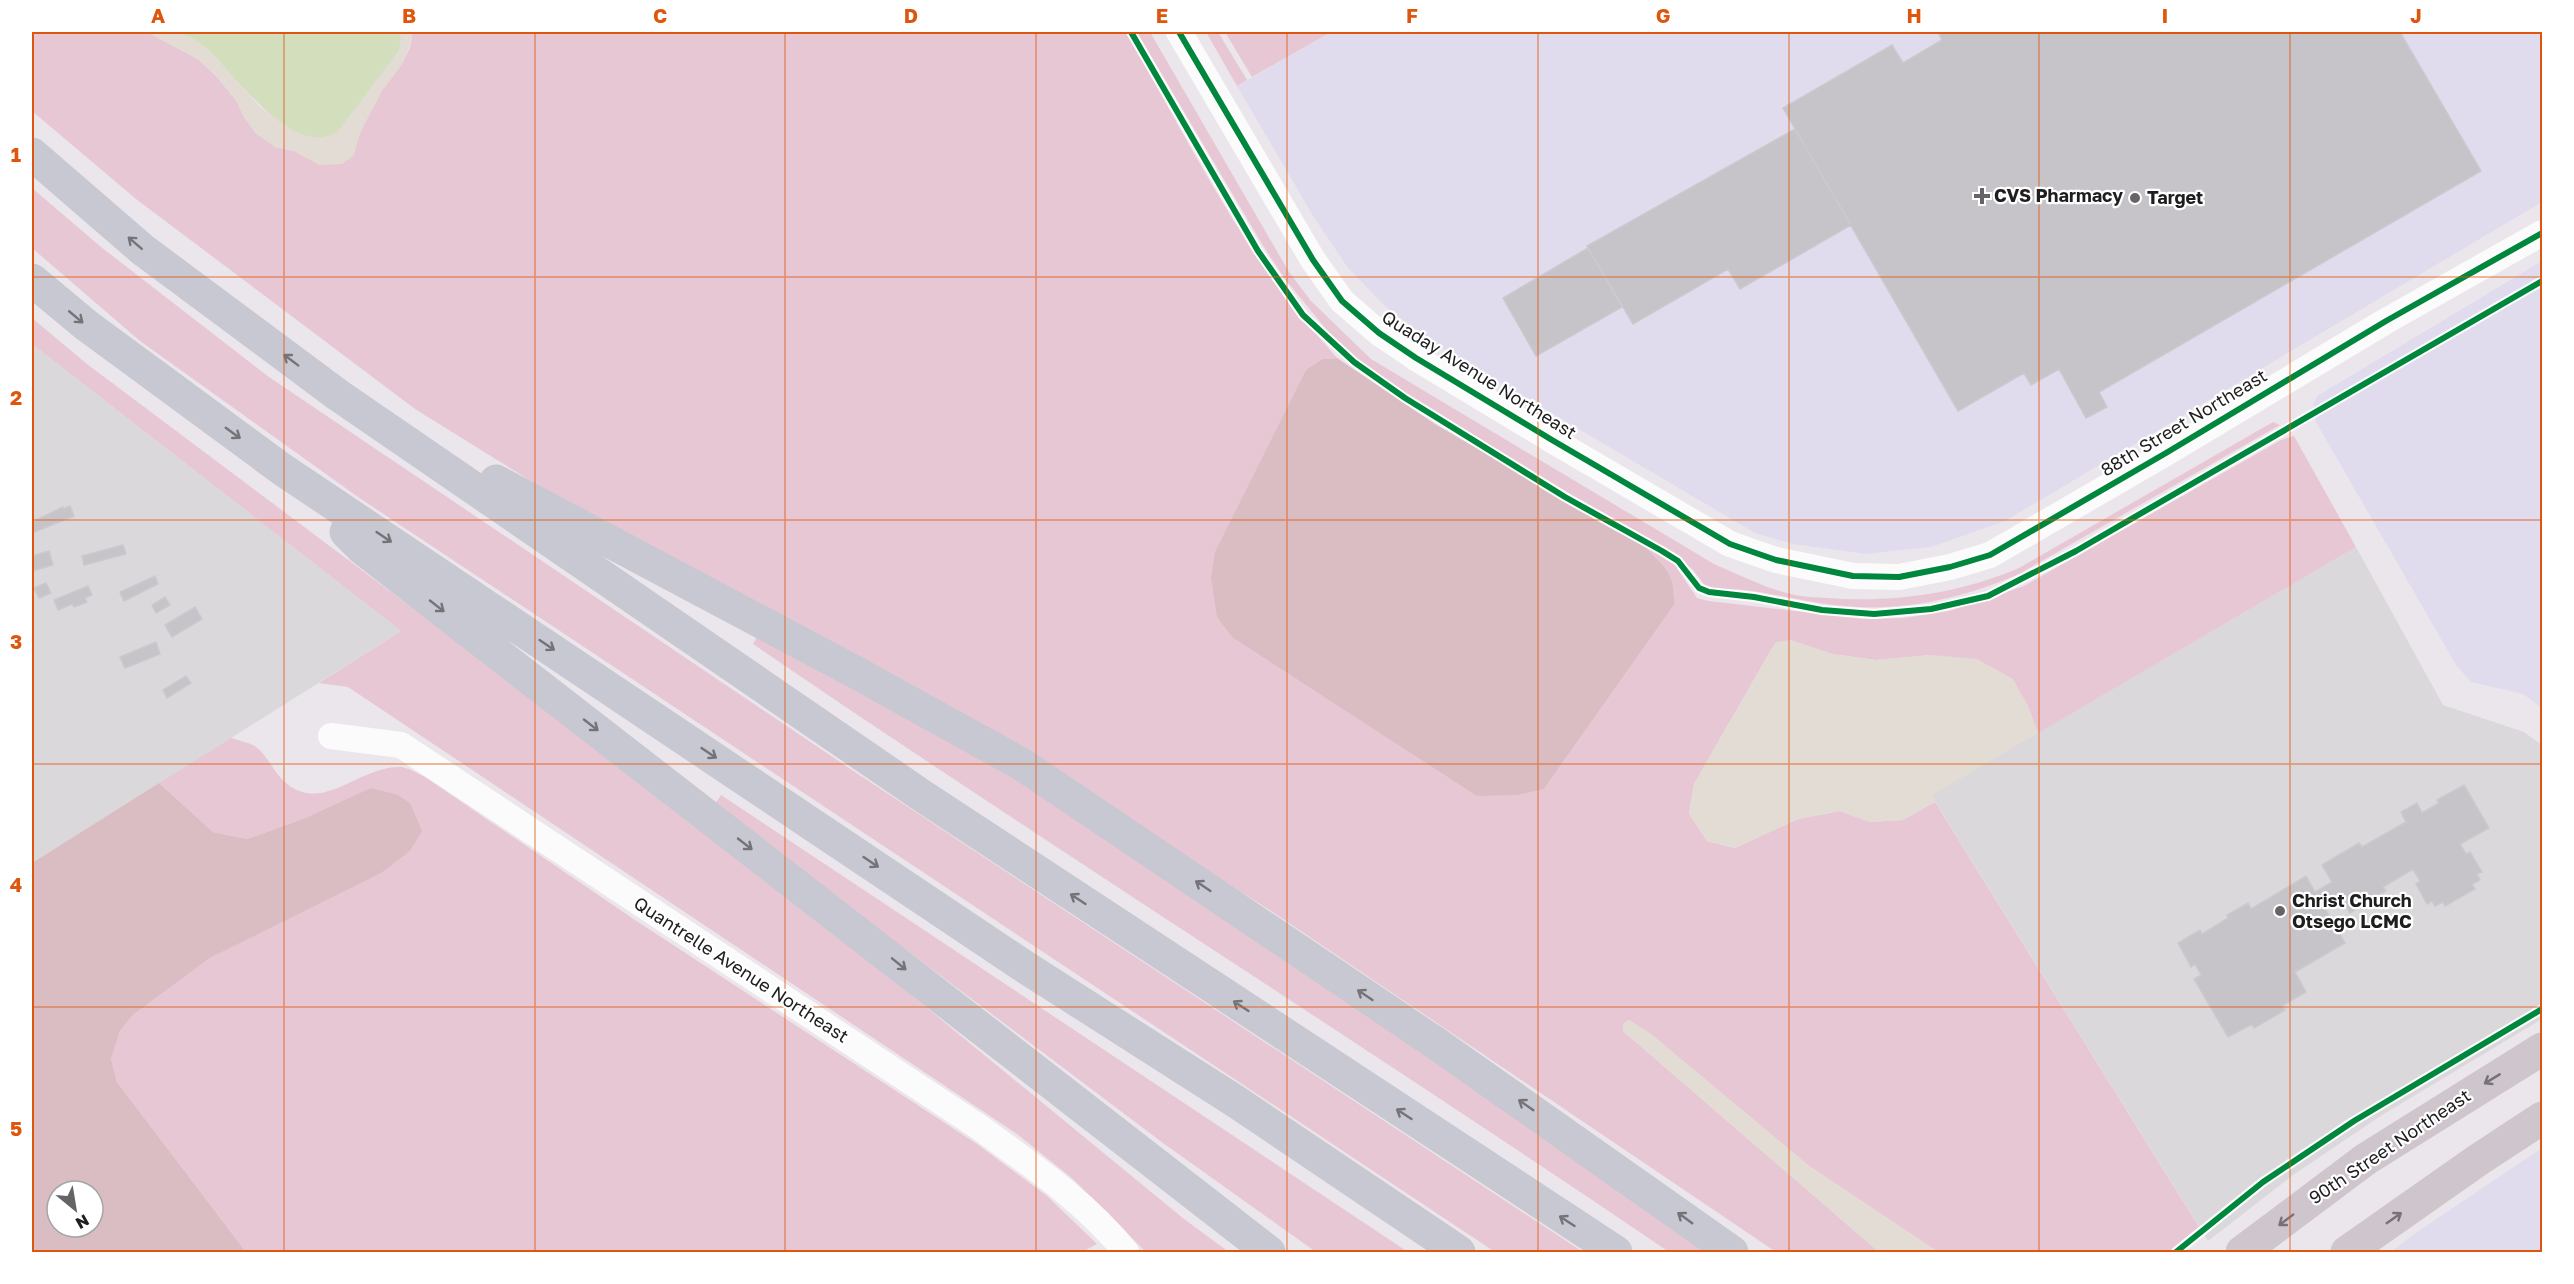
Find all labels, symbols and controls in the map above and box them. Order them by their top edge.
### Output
text: A [151,3,165,27]
text: B [402,3,416,27]
text: C [653,3,667,27]
text: D [904,3,918,27]
text: E [1156,3,1168,27]
text: F [1406,3,1418,27]
text: G [1656,3,1670,27]
text: H [1906,3,1922,27]
text: I [2162,3,2168,27]
text: J [2410,3,2422,27]
text: 1 [11,142,21,166]
place label: CVS Pharmacy [1994,184,2123,206]
place label: Target [2147,186,2203,208]
marker: CVS Pharmacy [1975,189,1989,203]
marker: Target [2128,191,2142,205]
one-way arrow [128,236,143,250]
street label: Quaday Avenue Northeast [1378,305,1581,443]
one-way arrow [68,310,83,324]
one-way arrow [283,354,299,367]
street label: 88th Street Northeast [2096,364,2271,481]
text: 2 [10,385,22,409]
one-way arrow [225,427,241,439]
one-way arrow [376,531,392,543]
one-way arrow [429,599,445,612]
text: 3 [10,629,22,653]
one-way arrow [538,639,555,651]
one-way arrow [583,718,599,731]
one-way arrow [700,748,717,760]
one-way arrow [737,838,753,851]
one-way arrow [862,856,879,868]
text: 4 [10,872,22,896]
one-way arrow [1196,880,1212,892]
place label: Christ Church Otsego LCMC [2292,889,2412,932]
street label: Quantrelle Avenue Northeast [630,891,853,1047]
one-way arrow [1071,893,1087,905]
marker: Christ Church Otsego LCMC [2273,904,2287,918]
one-way arrow [891,957,907,970]
one-way arrow [1357,989,1374,1001]
one-way arrow [1233,1000,1250,1013]
one-way arrow [2484,1073,2501,1085]
street label: 90th Street Northeast [2304,1084,2474,1208]
one-way arrow [1518,1099,1534,1111]
one-way arrow [1396,1107,1413,1119]
text: 5 [10,1116,22,1140]
north arrow [45,1179,105,1239]
text: N [72,1210,93,1234]
one-way arrow [1677,1212,1693,1225]
one-way arrow [2385,1212,2402,1224]
one-way arrow [2278,1214,2294,1226]
one-way arrow [1559,1215,1576,1227]

